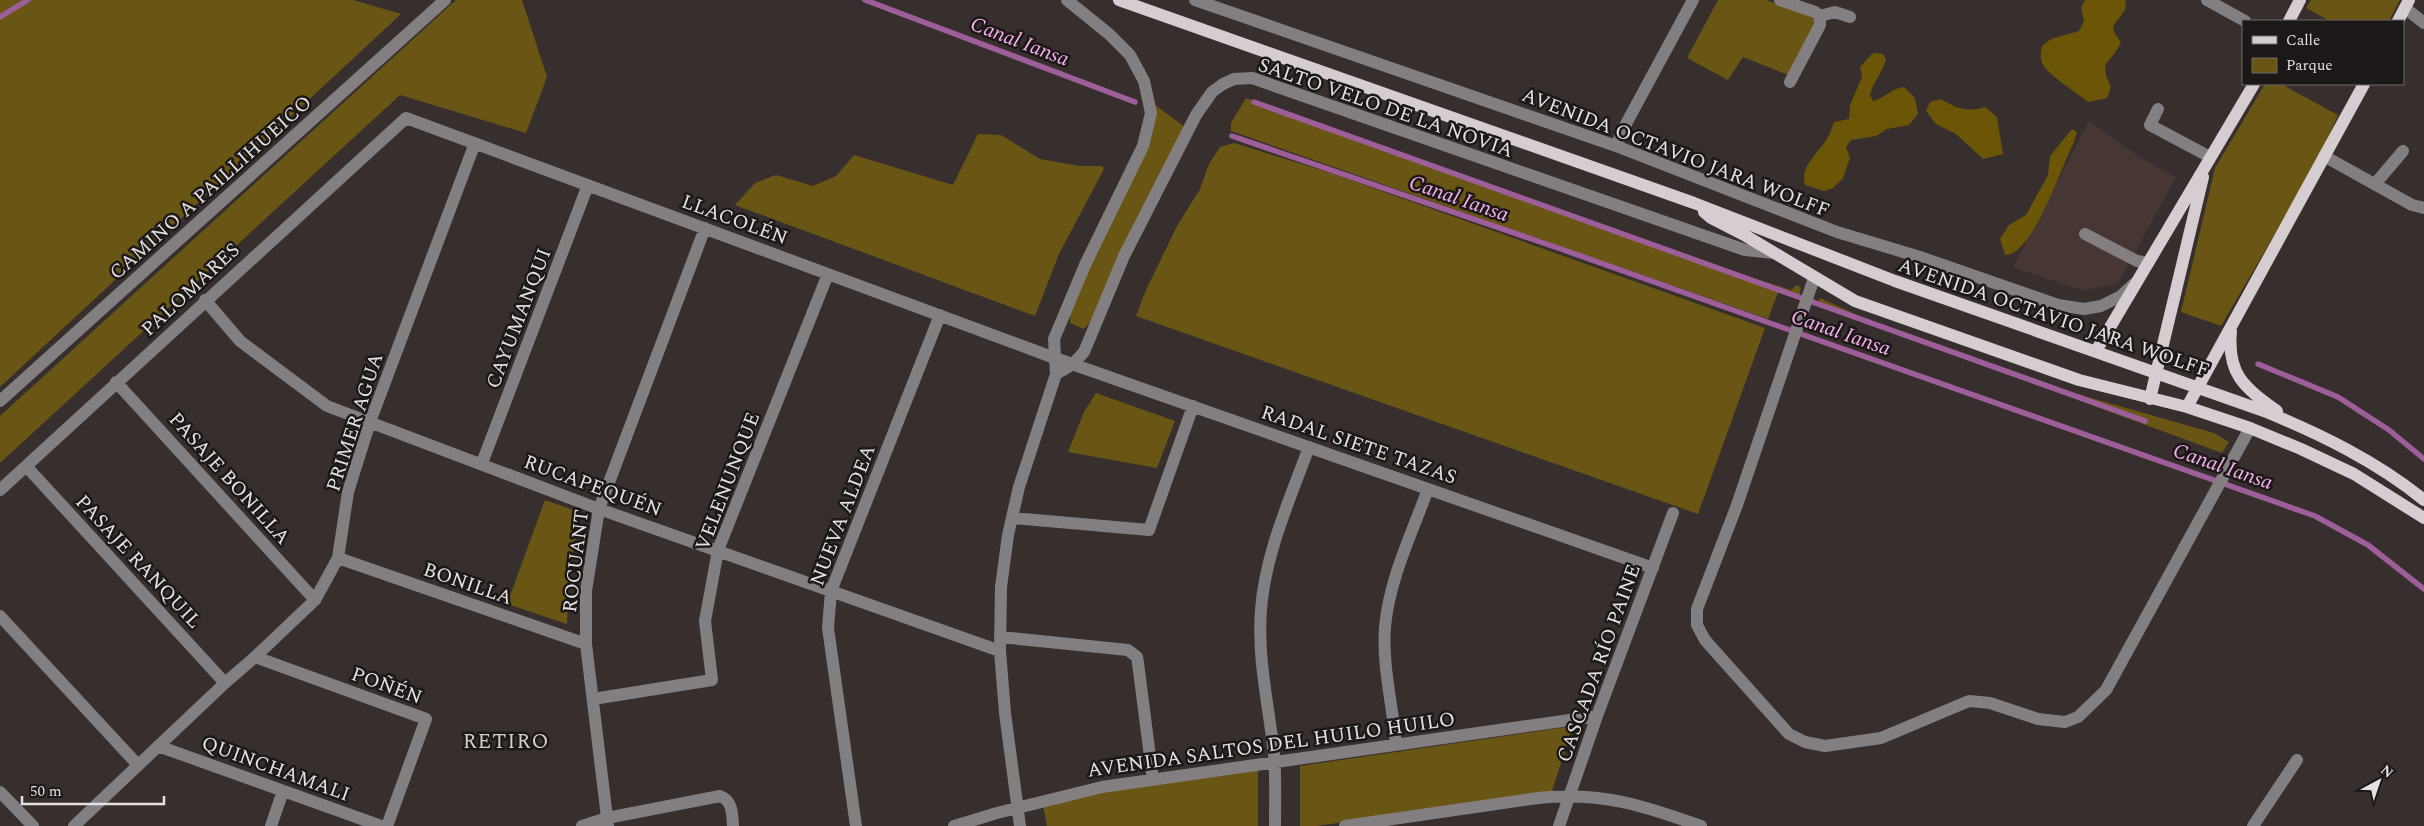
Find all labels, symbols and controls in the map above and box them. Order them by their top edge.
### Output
water label: Canal Iansa [965,8,1074,76]
legend [2242,20,2404,85]
text: Calle [2286,29,2320,52]
street label: SALTO VELO DE LA NOVIA [1254,50,1517,166]
text: Parque [2286,54,2333,77]
street label: AVENIDA OCTAVIO JARA WOLFF [1517,80,1834,226]
street label: CAMINO A PAILLIHUEICO [103,88,319,287]
water label: Canal Iansa [1404,167,1513,231]
street label: LLACOLÉN [677,187,792,253]
street label: PALOMARES [134,236,247,344]
street label: CAYUMANQUI [478,244,559,393]
street label: AVENIDA OCTAVIO JARA WOLFF [1894,250,2214,385]
water label: Canal Iansa [1786,301,1895,365]
street label: PRIMER AGUA [318,349,391,496]
street label: RADAL SIETE TAZAS [1257,397,1461,493]
street label: PASAJE BONILLA [161,406,297,552]
street label: VELENUNQUE [688,408,768,555]
water label: Canal Iansa [2168,435,2277,499]
street label: NUEVA ALDEA [802,441,884,590]
street label: RUCAPEQUÉN [519,447,666,525]
street label: PASAJE RANQUIL [68,488,209,636]
street label: ROCUANT [555,508,597,614]
street label: BONILLA [419,555,516,613]
street label: CASCADA RÍO PAINE [1549,560,1649,767]
street label: POÑÉN [347,659,426,713]
street label: AVENIDA SALTOS DEL HUILO HUILO [1085,704,1457,786]
district label: RETIRO [463,726,549,758]
street label: QUINCHAMALI [197,728,354,810]
north arrow [2354,756,2404,806]
text: N [2376,760,2398,783]
scale bar [22,774,165,806]
text: 50 m [30,780,62,803]

